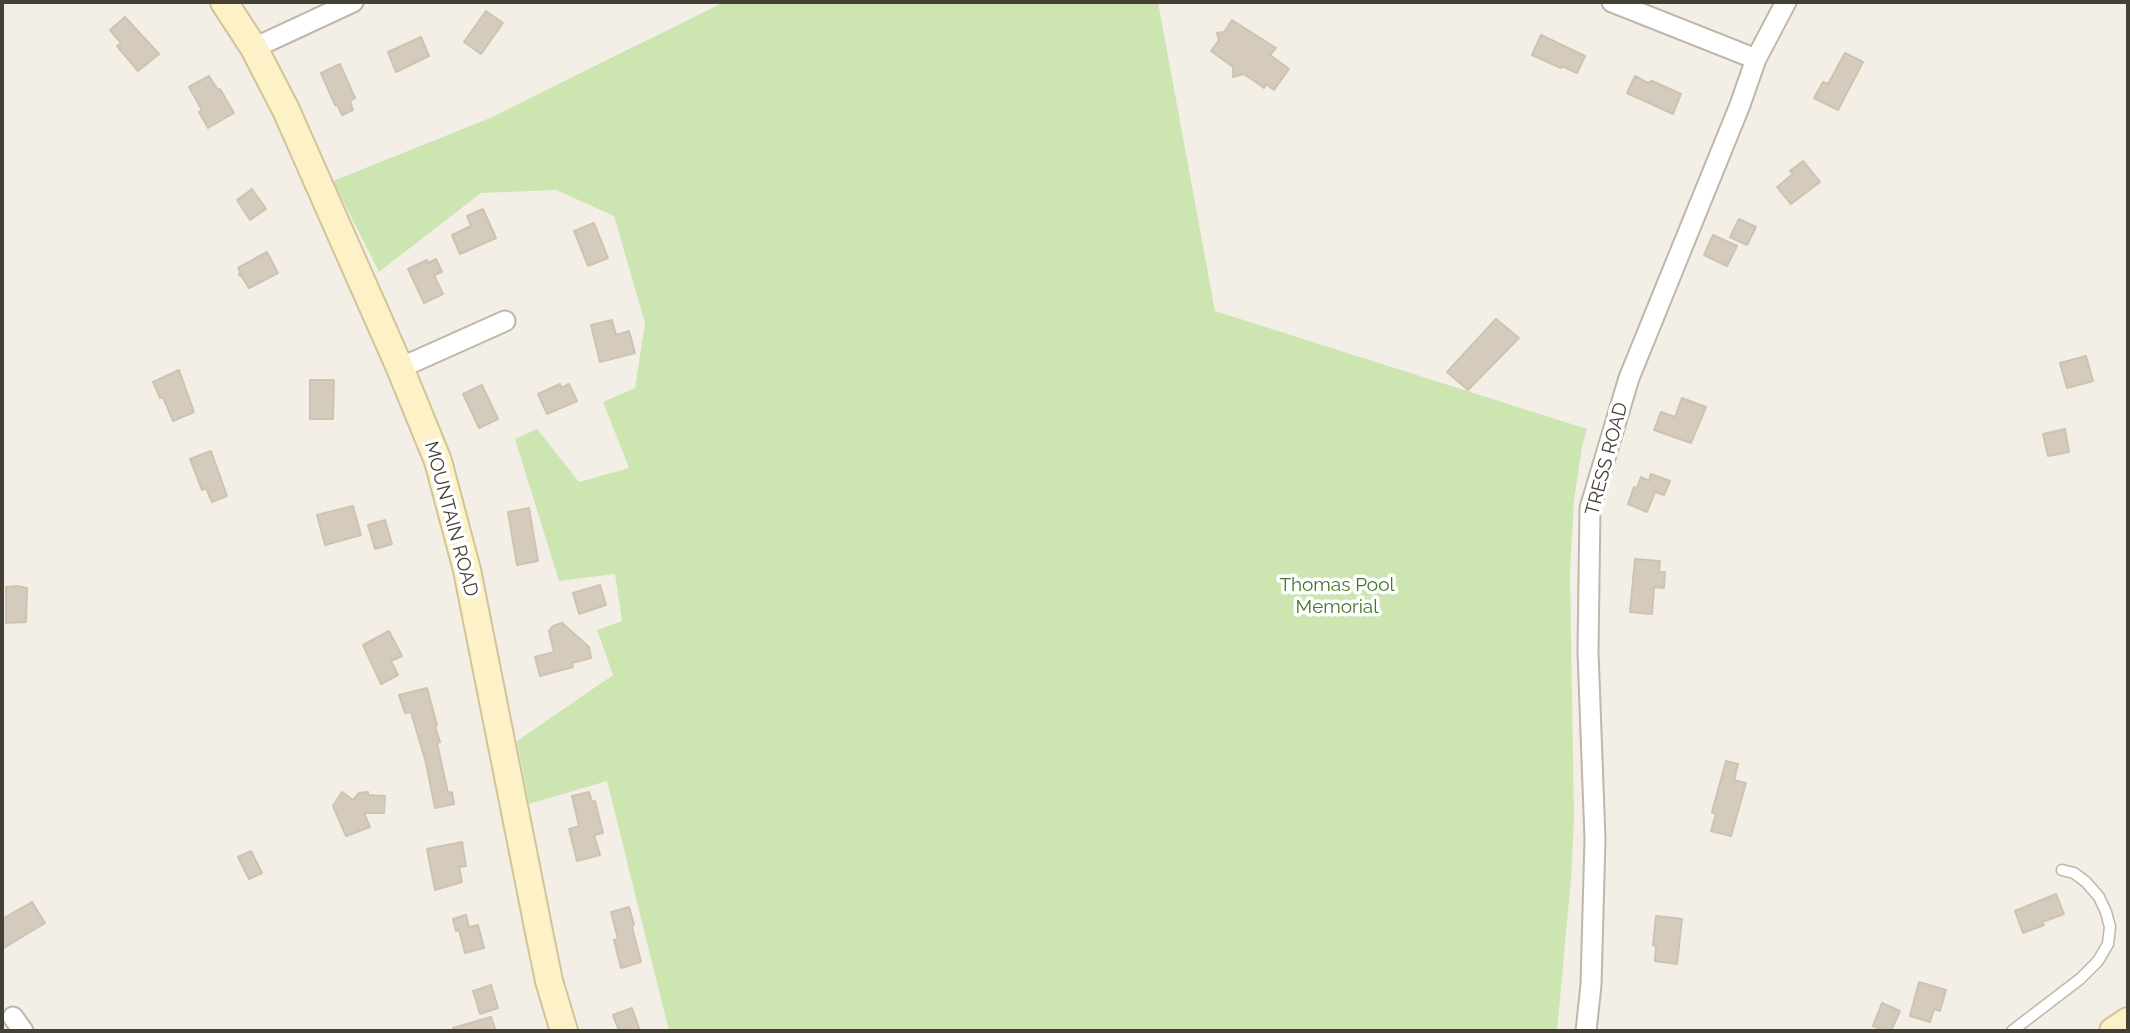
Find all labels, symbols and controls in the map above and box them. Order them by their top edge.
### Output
street label: TRESS ROAD [1581,400,1633,518]
street label: MOUNTAIN ROAD [419,439,483,599]
park label: Thomas Pool Memorial [1279,574,1395,618]

